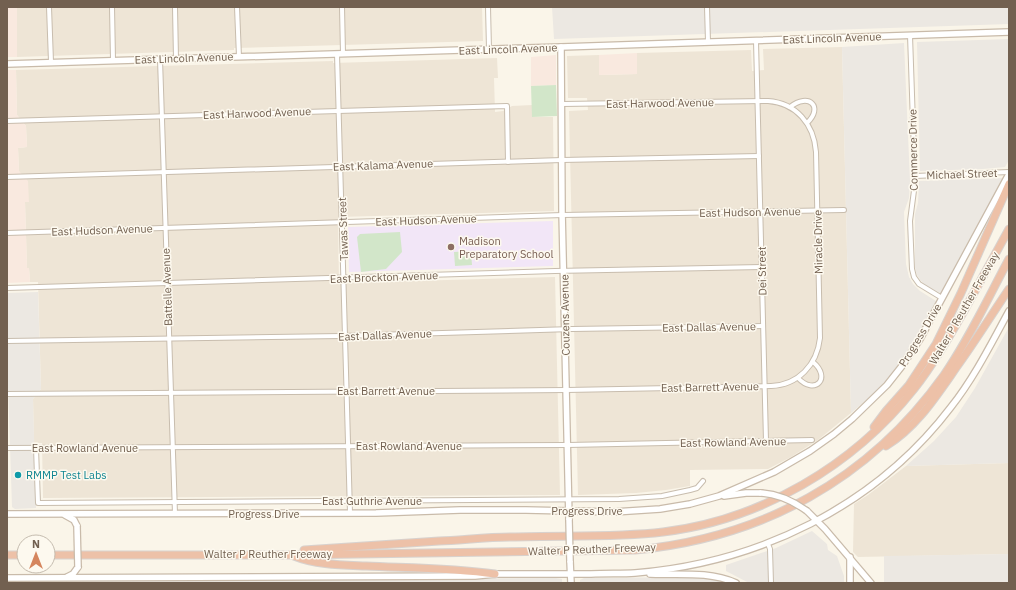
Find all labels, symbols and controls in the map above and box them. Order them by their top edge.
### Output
street label: East Lincoln Avenue [782,29,882,47]
street label: East Lincoln Avenue [458,40,558,58]
street label: East Lincoln Avenue [134,49,234,67]
street label: East Harwood Avenue [606,95,714,111]
street label: East Harwood Avenue [203,104,311,122]
street label: Commerce Drive [905,109,921,191]
street label: East Kalama Avenue [333,156,433,174]
street label: Michael Street [926,166,998,182]
street label: Tawas Street [335,197,351,261]
street label: East Hudson Avenue [699,204,801,220]
street label: Miracle Drive [810,210,826,274]
street label: East Hudson Avenue [375,211,477,229]
street label: East Hudson Avenue [51,221,153,239]
place label: Madison Preparatory School [459,234,553,261]
marker: Madison Preparatory School [446,242,456,252]
street label: Dei Street [755,246,769,296]
street label: Battelle Avenue [159,248,175,326]
street label: Walter P Reuther Freeway [926,249,1002,367]
street label: East Brockton Avenue [330,268,438,286]
street label: Couzens Avenue [557,274,573,356]
street label: Progress Drive [896,301,944,369]
street label: East Dallas Avenue [662,319,756,335]
street label: East Dallas Avenue [338,326,432,344]
street label: East Barrett Avenue [661,379,759,395]
street label: East Barrett Avenue [337,384,435,398]
street label: East Rowland Avenue [680,434,786,450]
street label: East Rowland Avenue [356,439,462,453]
street label: East Rowland Avenue [32,441,138,455]
place label: RMMP Test Labs [26,468,107,482]
marker: RMMP Test Labs [13,470,23,480]
street label: East Guthrie Avenue [322,494,422,508]
street label: Progress Drive [551,504,623,518]
street label: Progress Drive [228,507,300,521]
north arrow [16,534,56,574]
text: N [32,537,40,551]
street label: Walter P Reuther Freeway [528,540,657,558]
street label: Walter P Reuther Freeway [204,547,332,561]

